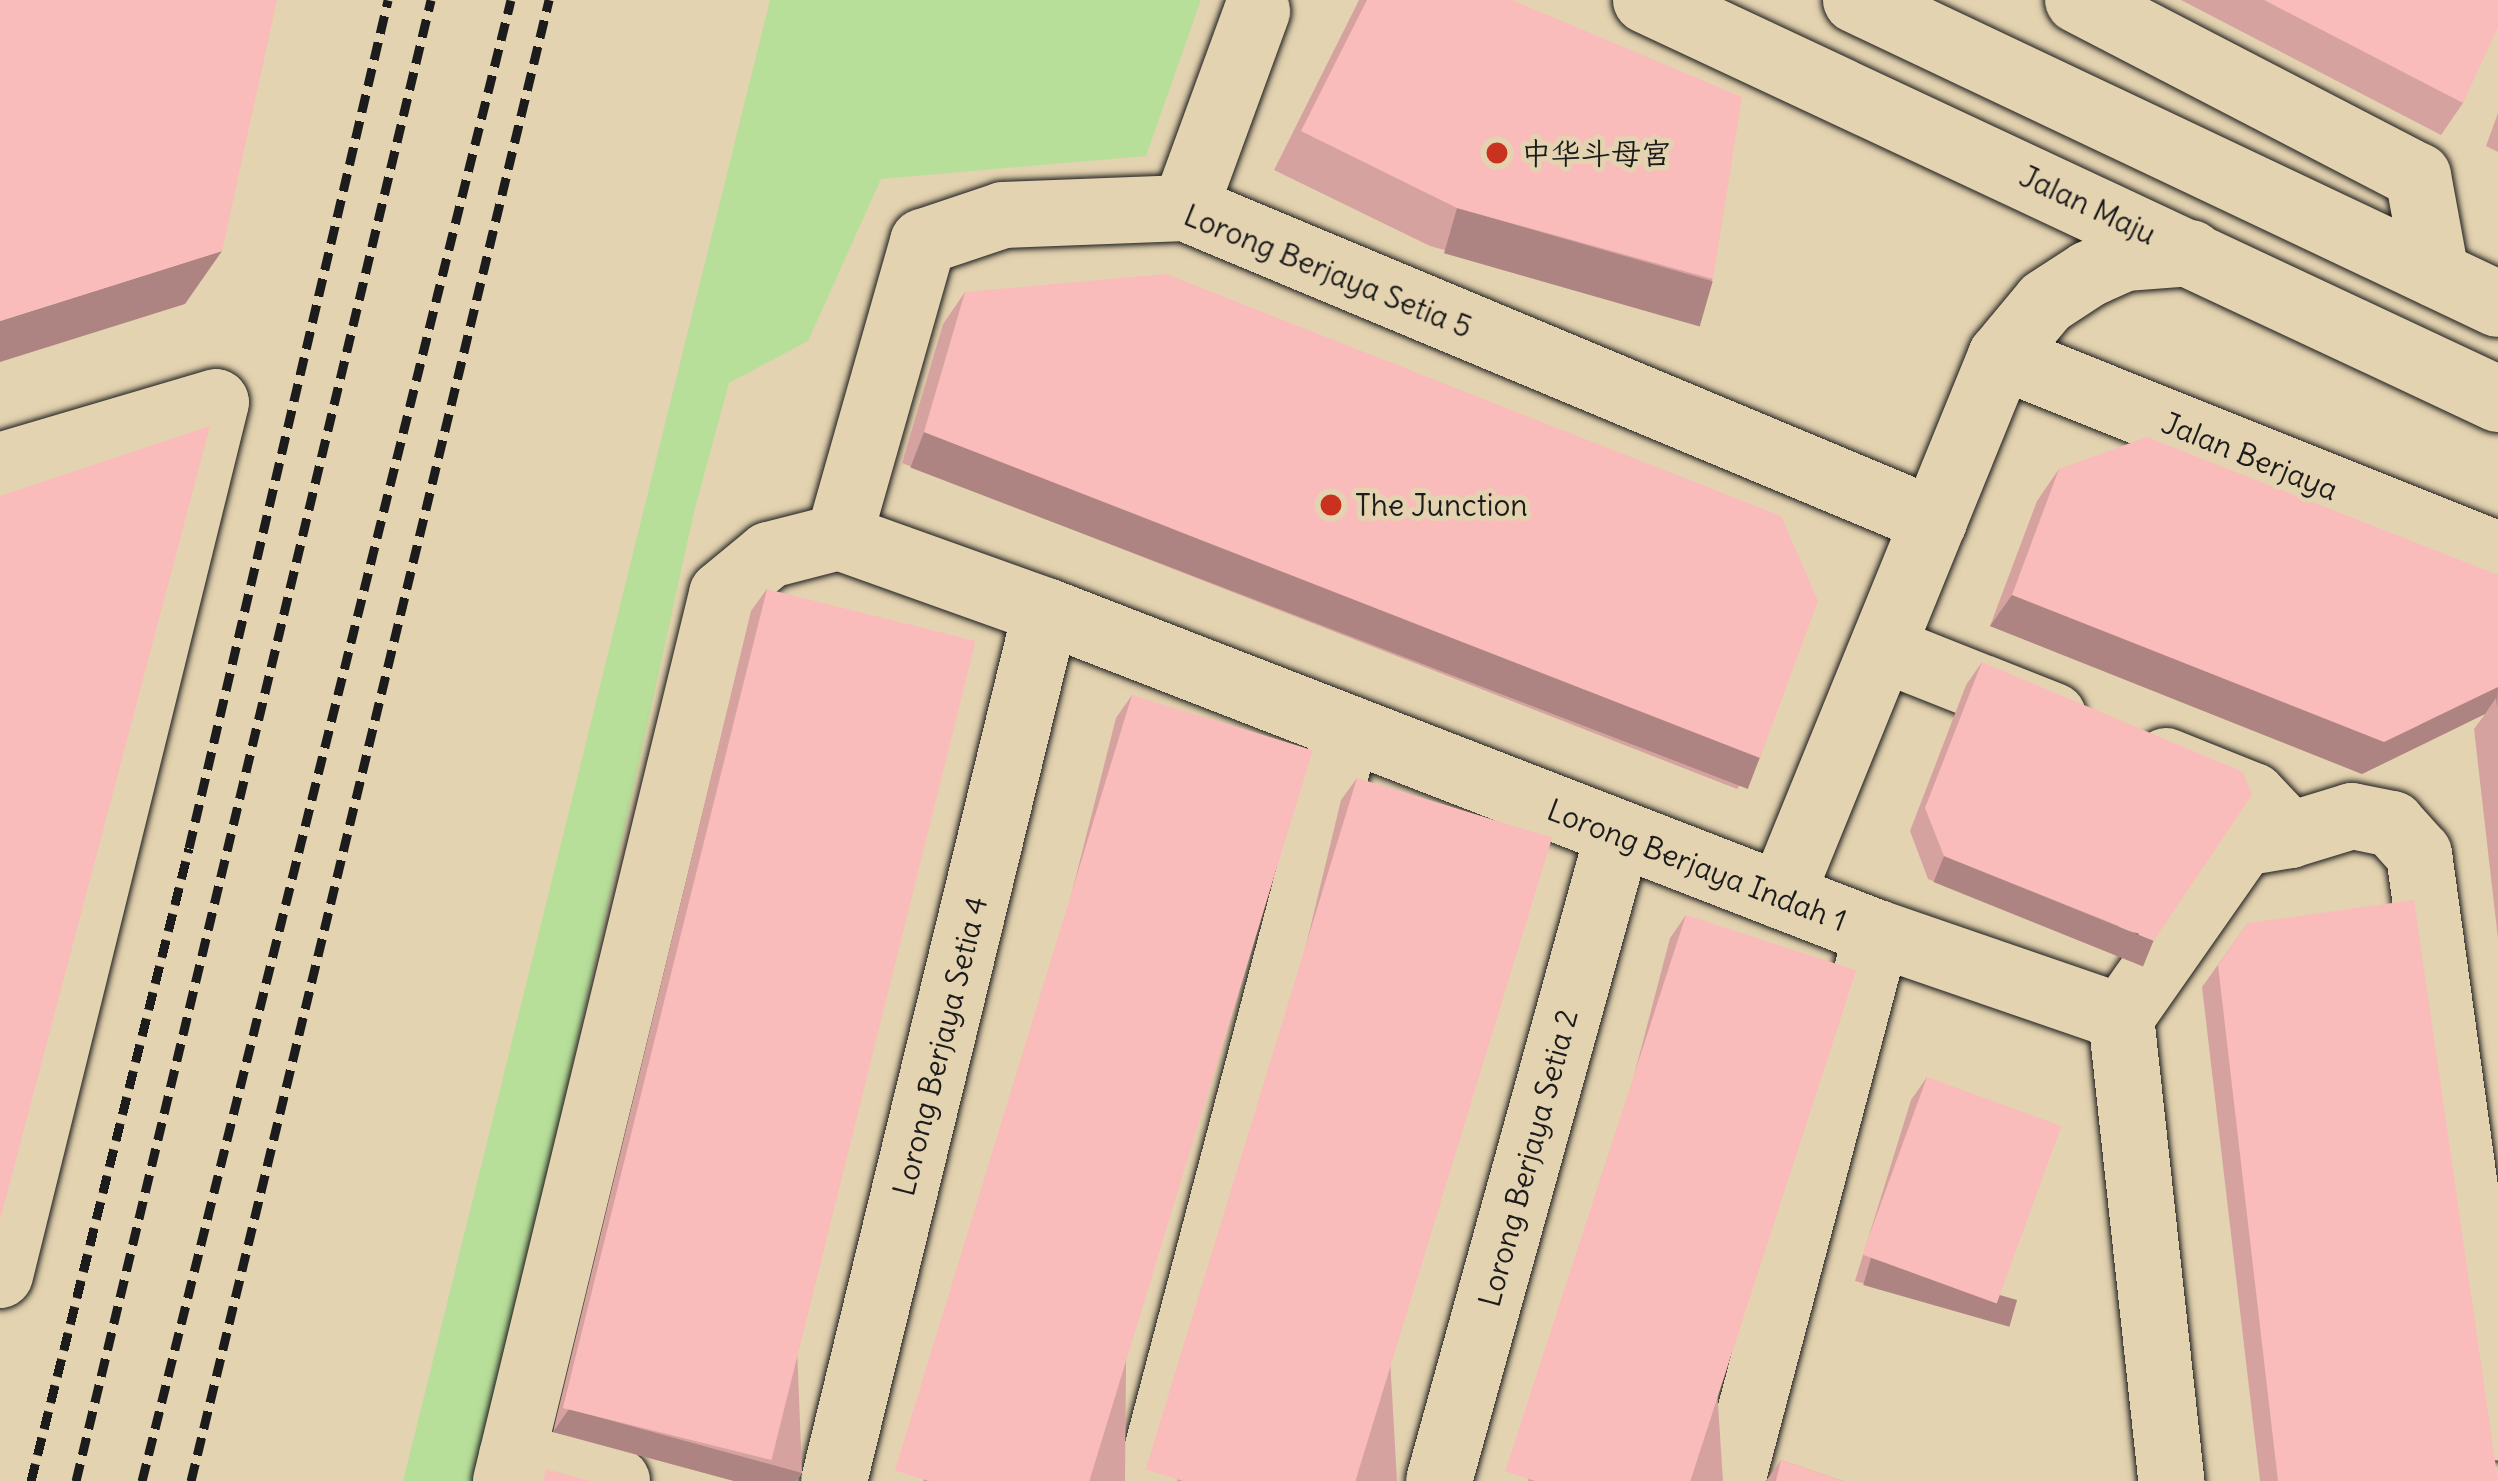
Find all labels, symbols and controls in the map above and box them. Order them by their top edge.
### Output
place label: 中华斗母宫 [1521,135,1671,171]
marker: 中华斗母宫 [1484,140,1510,166]
street label: Jalan Maju [2014,158,2162,252]
street label: Lorong Berjaya Setia 5 [1179,197,1477,345]
street label: Jalan Berjaya [2157,404,2343,508]
place label: The Junction [1355,487,1528,523]
marker: The Junction [1318,492,1344,518]
street label: Lorong Berjaya Indah 1 [1542,791,1852,939]
street label: Lorong Berjaya Setia 4 [885,893,995,1199]
street label: Lorong Berjaya Setia 2 [1471,1005,1585,1311]

